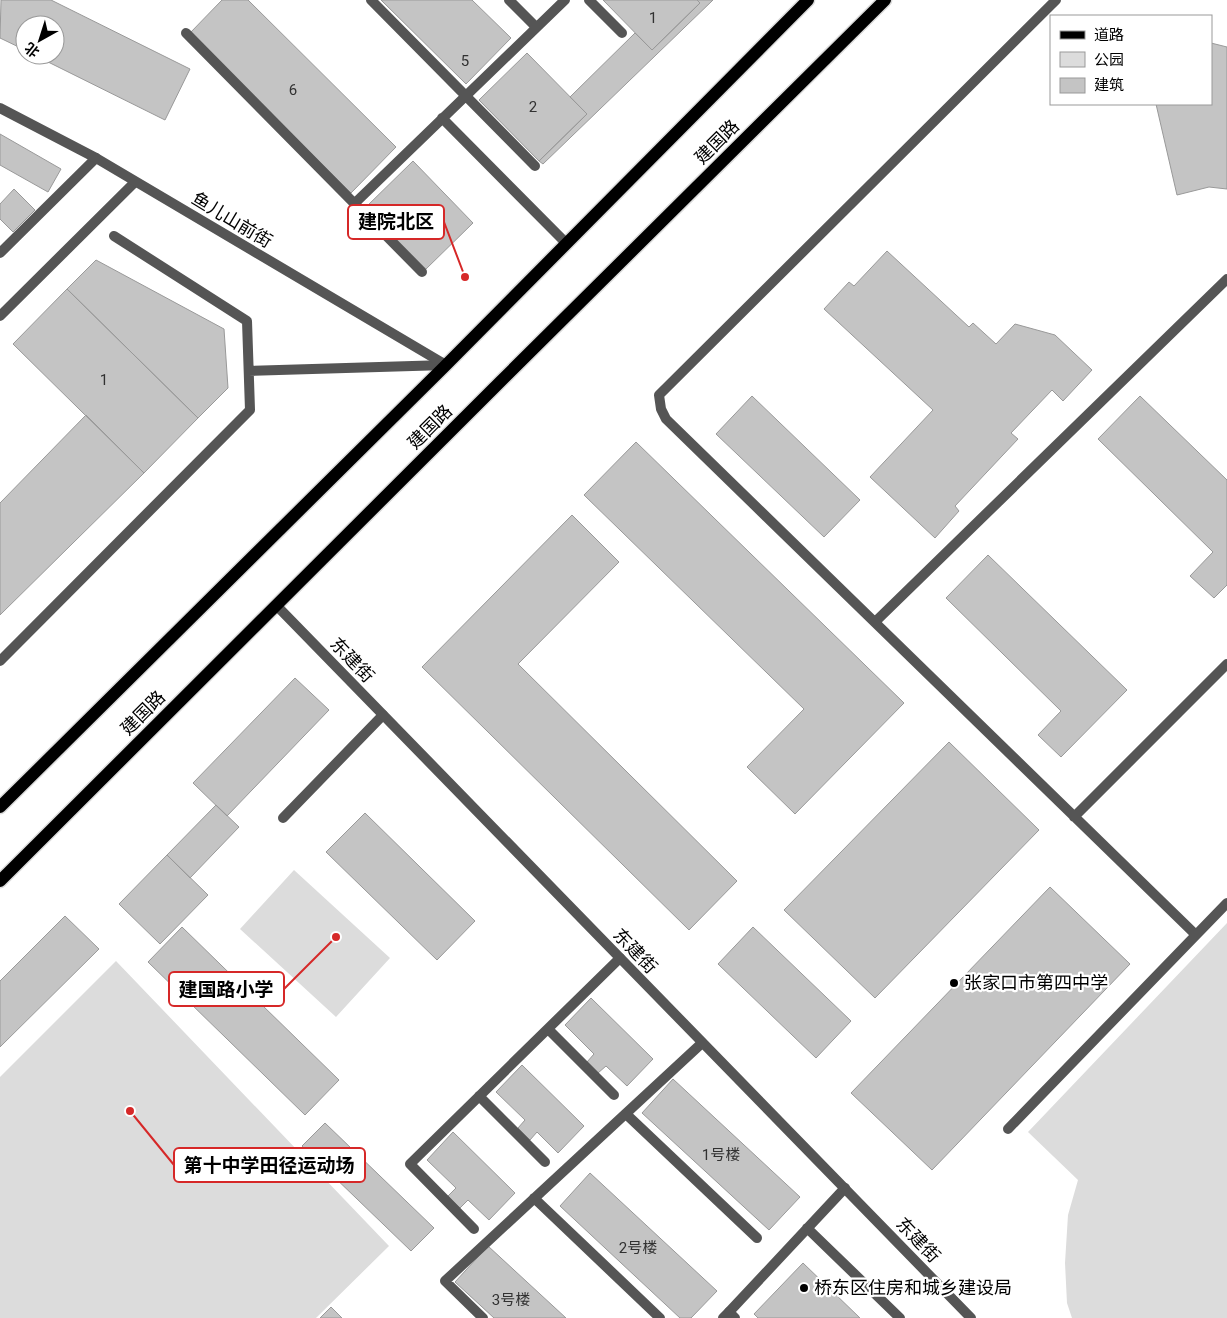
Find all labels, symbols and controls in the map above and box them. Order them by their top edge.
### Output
house number: 1 [649,9,657,27]
north arrow [15,15,65,65]
legend [1050,15,1212,105]
text: 道路 [1094,26,1124,44]
text: 北 [21,39,42,61]
text: 公园 [1094,51,1124,69]
house number: 5 [461,52,469,70]
text: 建筑 [1094,76,1124,94]
house number: 6 [289,81,297,99]
house number: 2 [529,98,537,116]
street label: 建国路 [690,115,743,168]
street label: 鱼儿山前街 [188,187,276,252]
callout: 建院北区 [348,205,444,239]
text: 建院北区 [358,210,434,233]
house number: 1 [100,371,108,389]
street label: 建国路 [403,400,456,453]
street label: 东建街 [326,633,379,686]
street label: 建国路 [116,686,169,739]
street label: 东建街 [609,924,662,977]
callout: 建国路小学 [169,972,284,1006]
place label: 张家口市第四中学 [964,972,1108,993]
marker: 张家口市第四中学 [948,977,960,989]
text: 建国路小学 [178,978,274,1001]
house number: 1号楼 [702,1146,740,1164]
callout: 第十中学田径运动场 [174,1148,365,1182]
text: 第十中学田径运动场 [183,1154,355,1177]
street label: 东建街 [892,1213,945,1266]
house number: 2号楼 [619,1239,657,1257]
place label: 桥东区住房和城乡建设局 [814,1277,1012,1298]
marker: 桥东区住房和城乡建设局 [798,1282,810,1294]
house number: 3号楼 [492,1291,530,1309]

